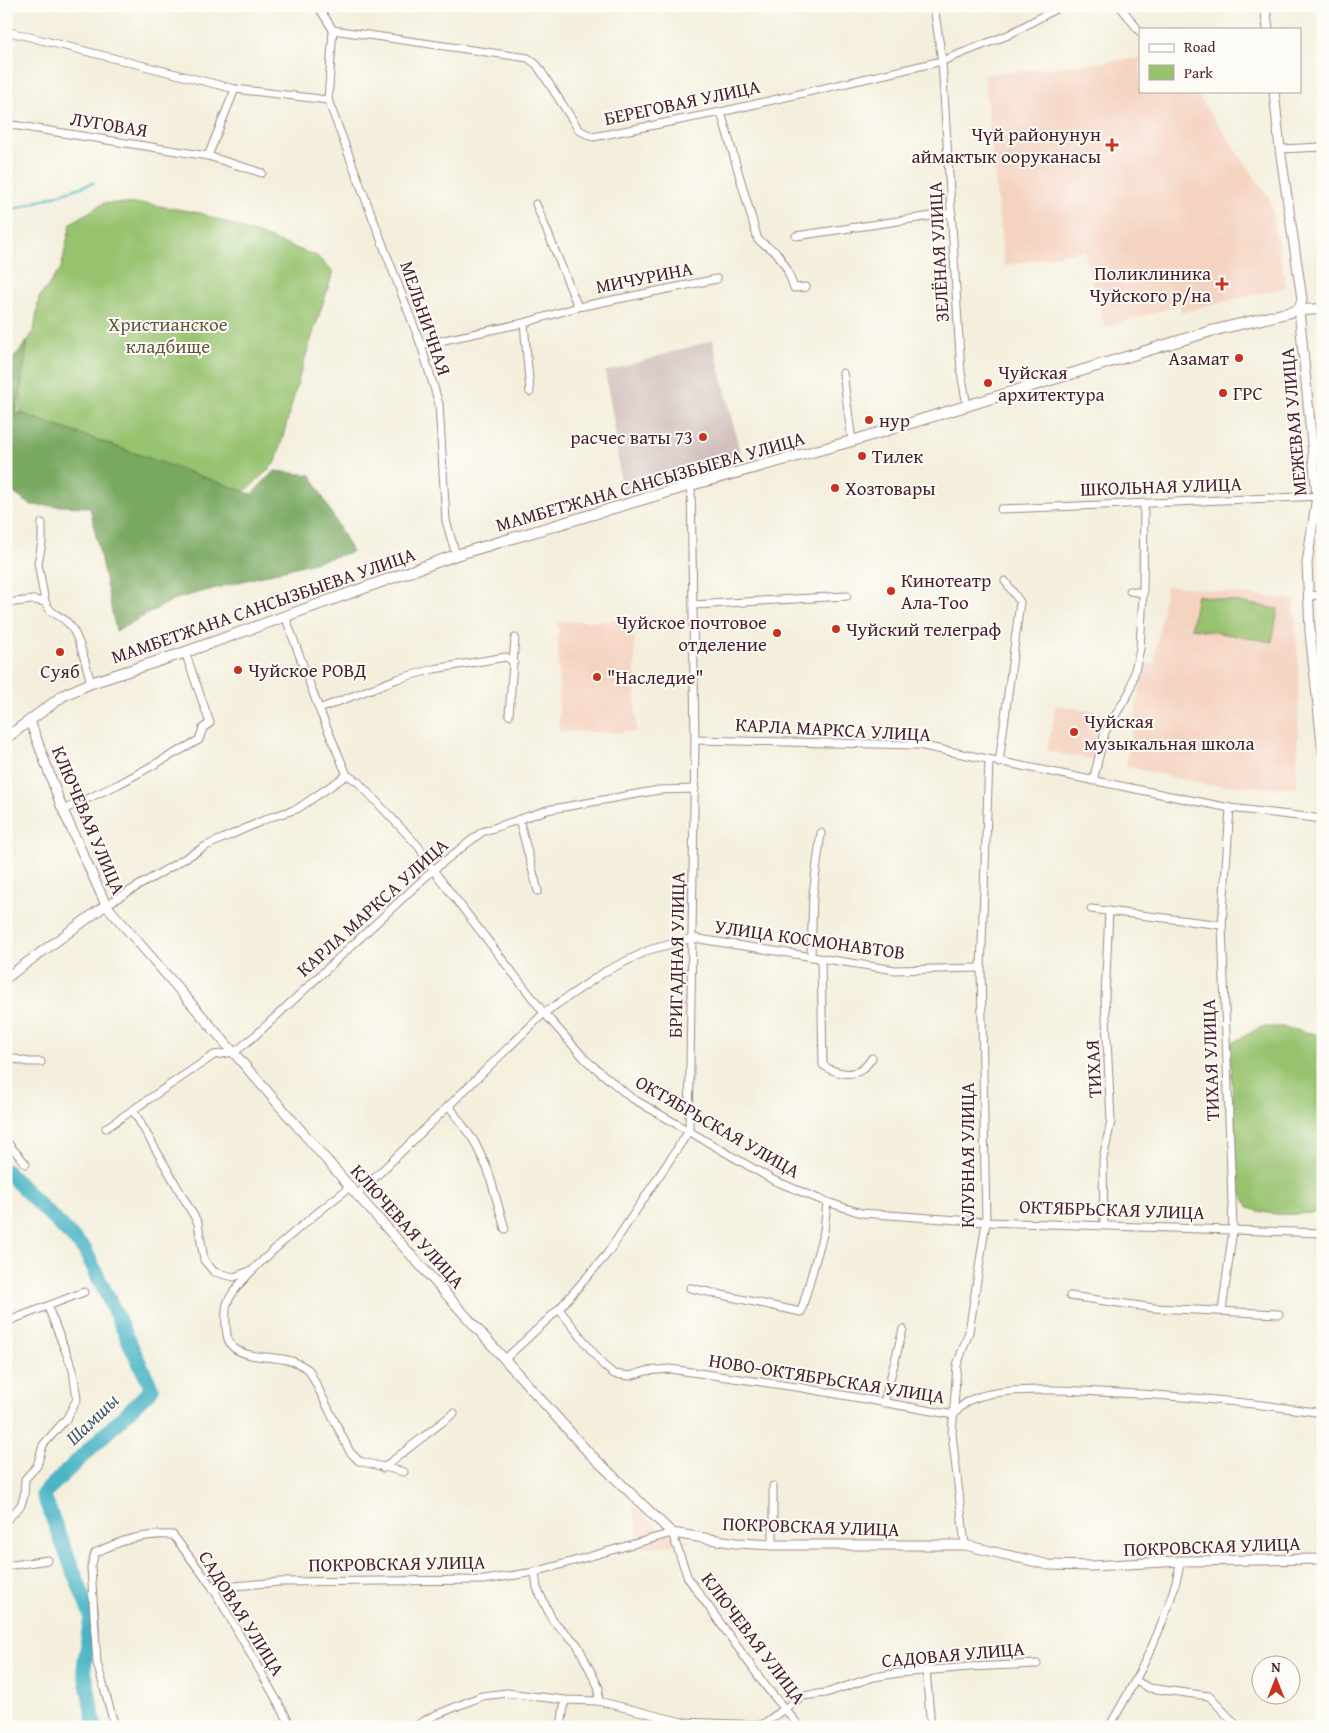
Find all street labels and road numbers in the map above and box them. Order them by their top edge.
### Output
street label: БЕРЕГОВАЯ УЛИЦА [601,72,763,132]
street label: ЛУГОВАЯ [68,104,150,144]
street label: ЗЕЛЁНАЯ УЛИЦА [920,180,956,323]
street label: МИЧУРИНА [593,254,695,300]
street label: МЕЛЬНИЧНАЯ [393,257,459,379]
street label: МЕЖЕВАЯ УЛИЦА [1273,346,1313,497]
street label: МАМБЕТЖАНА САНСЫЗБЫЕВА УЛИЦА [492,423,808,539]
street label: ШКОЛЬНАЯ УЛИЦА [1080,469,1243,503]
street label: МАМБЕТЖАНА САНСЫЗБЫЕВА УЛИЦА [107,539,419,670]
street label: КАРЛА МАРКСА УЛИЦА [735,710,932,748]
street label: КЛЮЧЕВАЯ УЛИЦА [45,741,133,899]
street label: КАРЛА МАРКСА УЛИЦА [290,831,454,983]
street label: БРИГАДНАЯ УЛИЦА [661,871,691,1038]
street label: УЛИЦА КОСМОНАВТОВ [713,912,907,966]
street label: ТИХАЯ УЛИЦА [1194,998,1226,1122]
street label: ТИХАЯ [1078,1039,1108,1099]
street label: ОКТЯБРЬСКАЯ УЛИЦА [631,1067,806,1185]
street label: КЛУБНАЯ УЛИЦА [953,1082,981,1228]
street label: КЛЮЧЕВАЯ УЛИЦА [344,1158,472,1295]
street label: ОКТЯБРЬСКАЯ УЛИЦА [1019,1192,1206,1226]
street label: НОВО-ОКТЯБРЬСКАЯ УЛИЦА [707,1346,948,1411]
street label: ПОКРОВСКАЯ УЛИЦА [722,1509,900,1543]
street label: ПОКРОВСКАЯ УЛИЦА [1123,1529,1301,1563]
street label: САДОВАЯ УЛИЦА [192,1545,292,1682]
street label: ПОКРОВСКАЯ УЛИЦА [308,1547,486,1579]
street label: КЛЮЧЕВАЯ УЛИЦА [695,1566,813,1710]
street label: САДОВАЯ УЛИЦА [880,1634,1026,1674]

